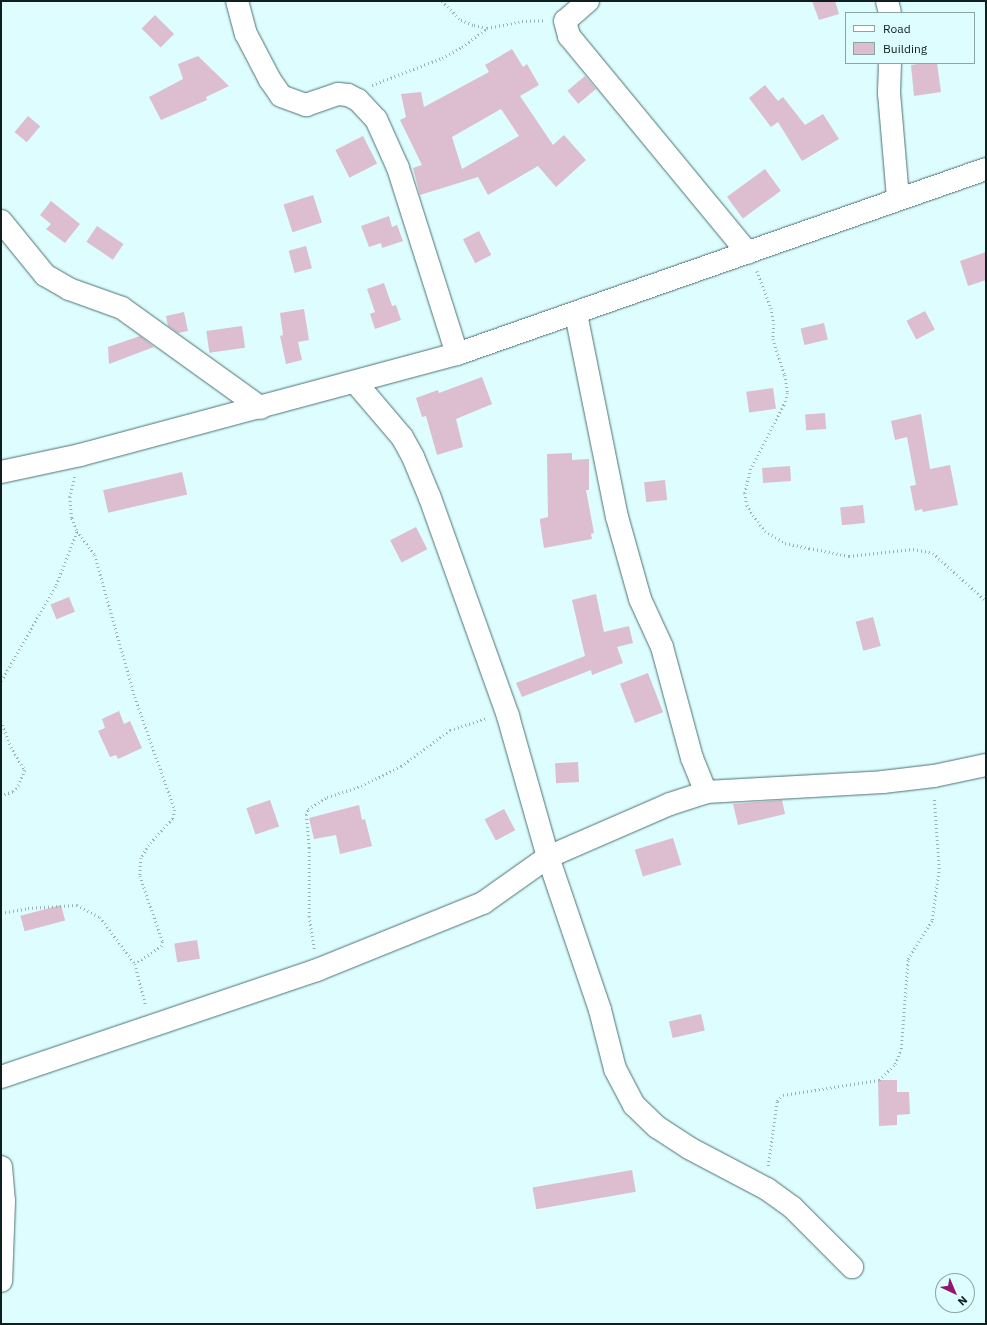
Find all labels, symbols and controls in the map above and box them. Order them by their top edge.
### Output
legend [845,12,975,64]
text: Road [883,21,911,36]
text: Building [883,41,927,56]
north arrow [935,1273,975,1313]
text: N [955,1293,970,1309]

